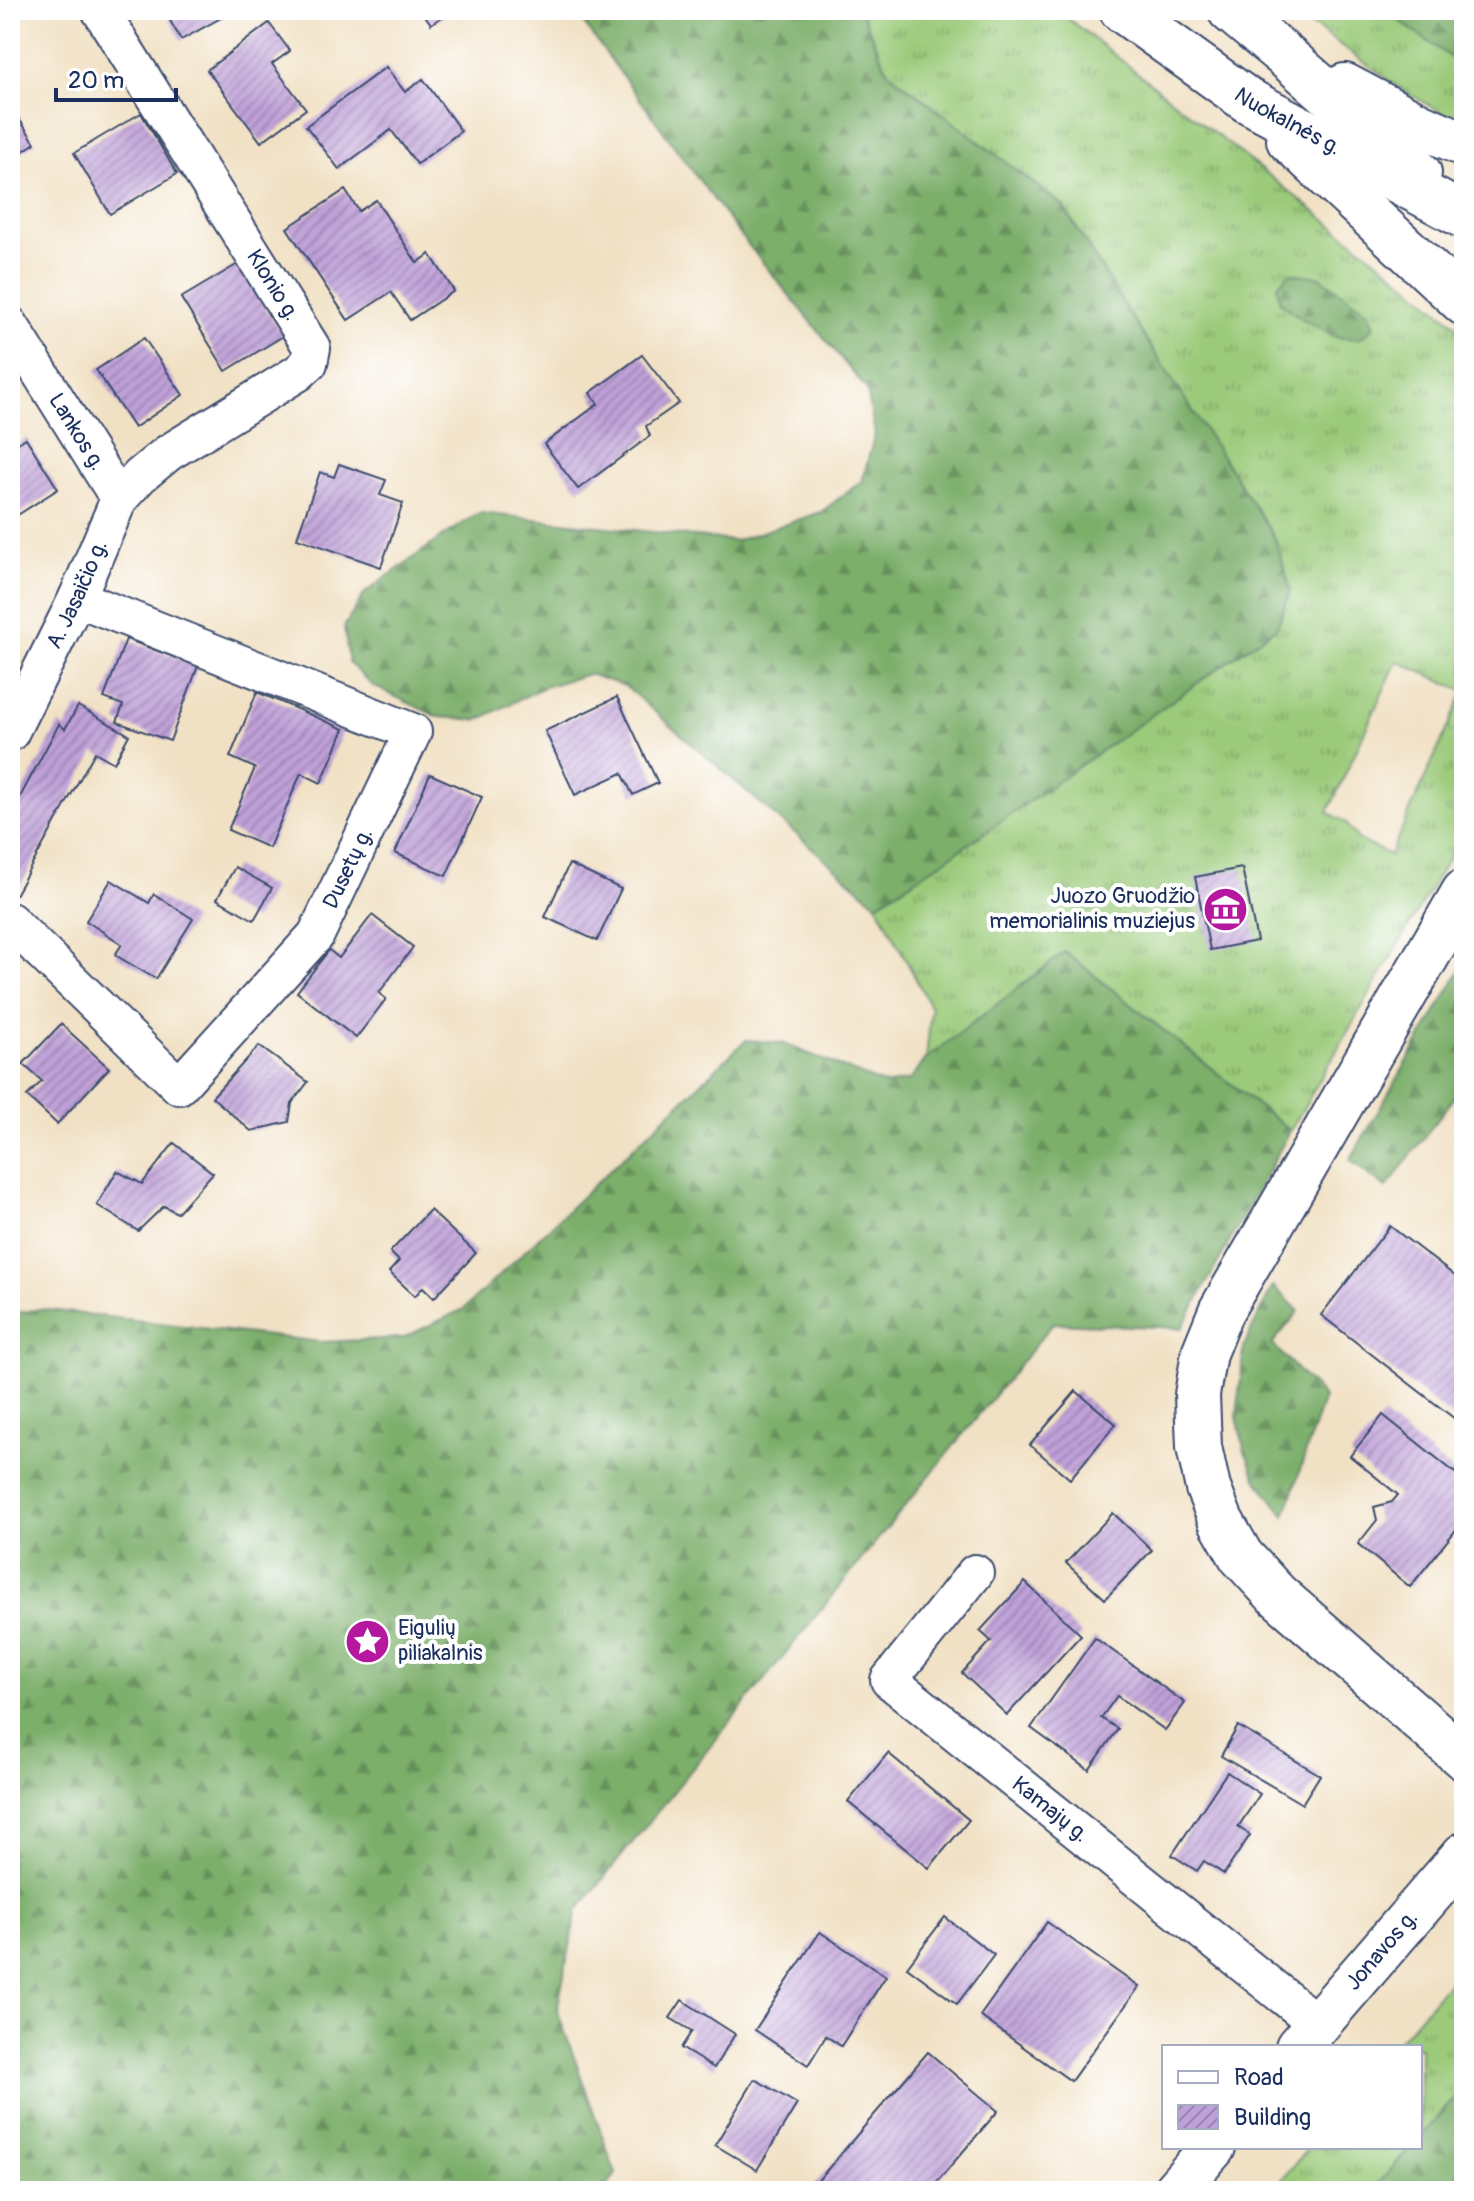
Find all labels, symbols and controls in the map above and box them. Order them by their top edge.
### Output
scale bar [56,52,176,102]
text: 20 m [68,66,124,95]
street label: Nuokalnės g. [1229,81,1346,162]
street label: Klonio g. [240,244,306,326]
street label: Lankos g. [42,388,112,476]
street label: A. Jasaičio g. [40,536,114,653]
street label: Dusetų g. [317,823,379,913]
place label: Juozo Gruodžio memorialinis muziejus [989,882,1195,935]
museum icon: Juozo Gruodžio memorialinis muziejus [1202,885,1250,933]
place label: Eigulių piliakalnis [398,1614,483,1667]
place icon: Eigulių piliakalnis [343,1617,391,1665]
street label: Kamajų g. [1006,1770,1094,1849]
street label: Jonavos g. [1339,1904,1424,1996]
legend [1162,2045,1422,2149]
text: Road [1234,2063,1284,2092]
text: Building [1234,2103,1311,2132]

